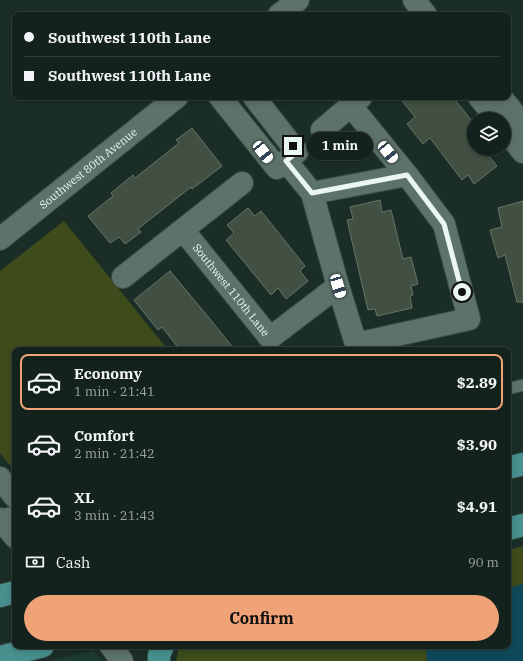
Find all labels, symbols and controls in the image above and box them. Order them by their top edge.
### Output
text: Southwest 110th Lane [48,28,211,47]
text: Southwest 110th Lane [48,66,211,85]
map controls [467,112,511,156]
button: layers [467,112,511,156]
street label: Southwest 80th Avenue [36,125,140,212]
callout: 1 min [307,132,373,160]
route end [284,137,302,155]
text: 1 min [322,137,358,154]
car [251,139,275,165]
car [376,139,400,165]
street label: Southwest 110th Lane [190,241,273,339]
car [329,273,347,299]
route start [453,283,471,301]
icon: car [26,364,62,400]
text: Economy [74,364,142,383]
text: $2.89 [457,373,497,392]
text: 1 min · 21:41 [74,383,155,400]
icon: car [26,426,62,462]
text: Comfort [74,426,134,445]
text: $3.90 [457,435,497,454]
text: 2 min · 21:42 [74,445,155,462]
icon: car [26,488,62,524]
text: XL [74,488,94,507]
text: $4.91 [457,497,497,516]
text: 3 min · 21:43 [74,507,155,524]
icon: cash [24,551,46,573]
text: Cash [56,553,90,572]
text: 90 m [468,554,499,571]
button: Confirm [24,595,499,641]

